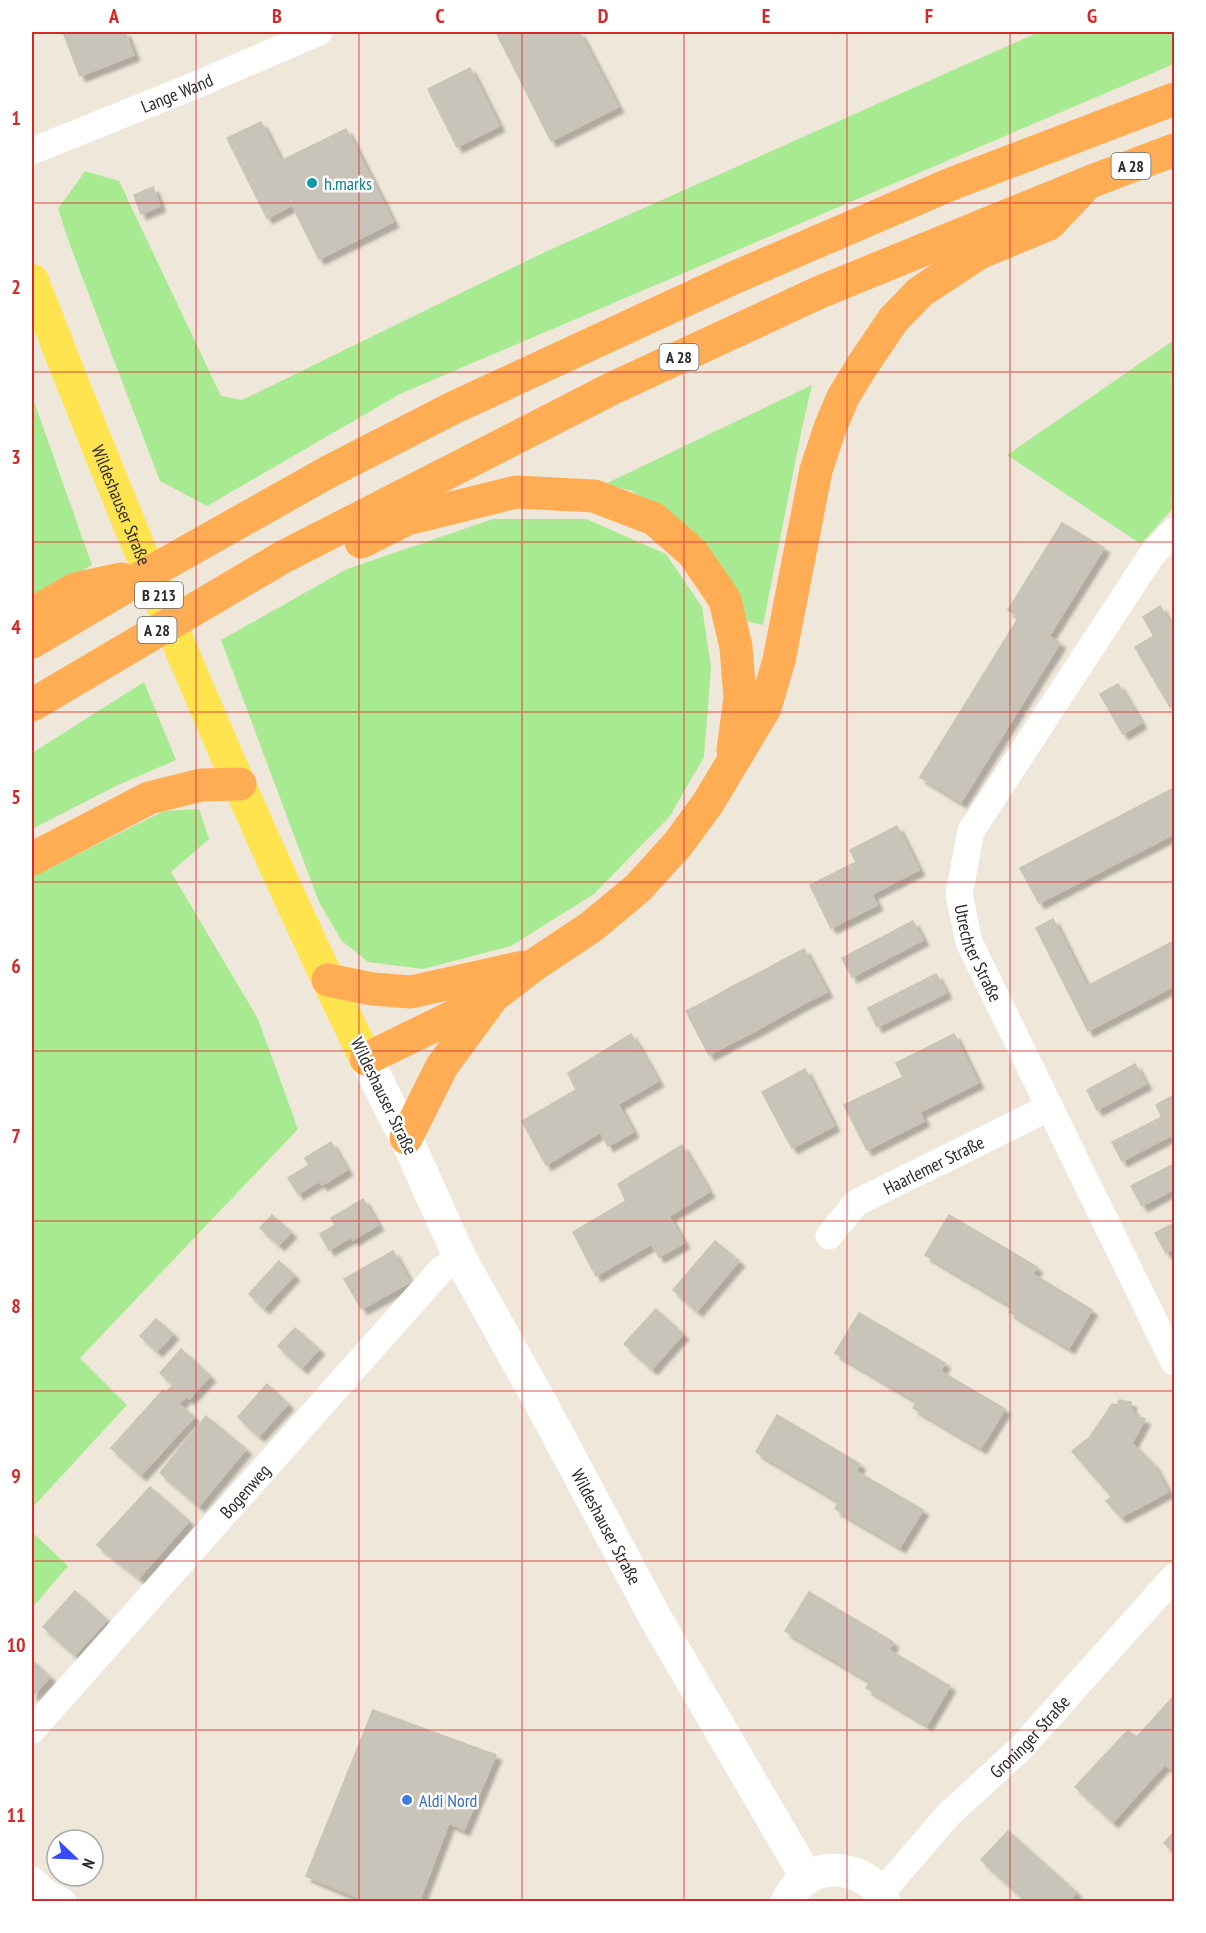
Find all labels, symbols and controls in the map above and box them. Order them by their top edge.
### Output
text: A [108,3,120,29]
text: B [272,3,282,29]
text: C [435,3,445,29]
text: D [598,3,609,29]
text: E [762,3,770,29]
text: F [925,3,933,29]
text: G [1087,3,1097,29]
street label: Lange Wand [137,68,216,118]
text: 1 [11,105,21,131]
road number: A 28 [1112,153,1150,179]
place label: h.marks [324,172,372,195]
marker: h.marks [305,176,319,190]
text: 2 [11,274,21,300]
road number: A 28 [660,344,698,370]
street label: Wildeshauser Straße [87,441,156,568]
text: 3 [11,444,21,470]
road number: B 213 [135,582,183,608]
text: 4 [11,614,21,640]
road number: A 28 [138,617,176,643]
text: 5 [11,784,21,810]
street label: Utrechter Straße [950,902,1008,1005]
text: 6 [11,953,21,979]
street label: Wildeshauser Straße [346,1034,422,1158]
text: 7 [11,1123,21,1149]
street label: Haarlemer Straße [879,1130,988,1199]
text: 8 [11,1293,21,1319]
street label: Bogenweg [214,1459,275,1523]
text: 9 [11,1463,21,1489]
street label: Wildeshauser Straße [566,1465,647,1588]
text: 10 [6,1632,26,1658]
street label: Groninger Straße [984,1690,1074,1783]
place label: Aldi Nord [419,1789,477,1812]
marker: Aldi Nord [400,1793,414,1807]
text: 11 [6,1802,26,1828]
north arrow [45,1828,105,1888]
text: N [78,1856,100,1872]

